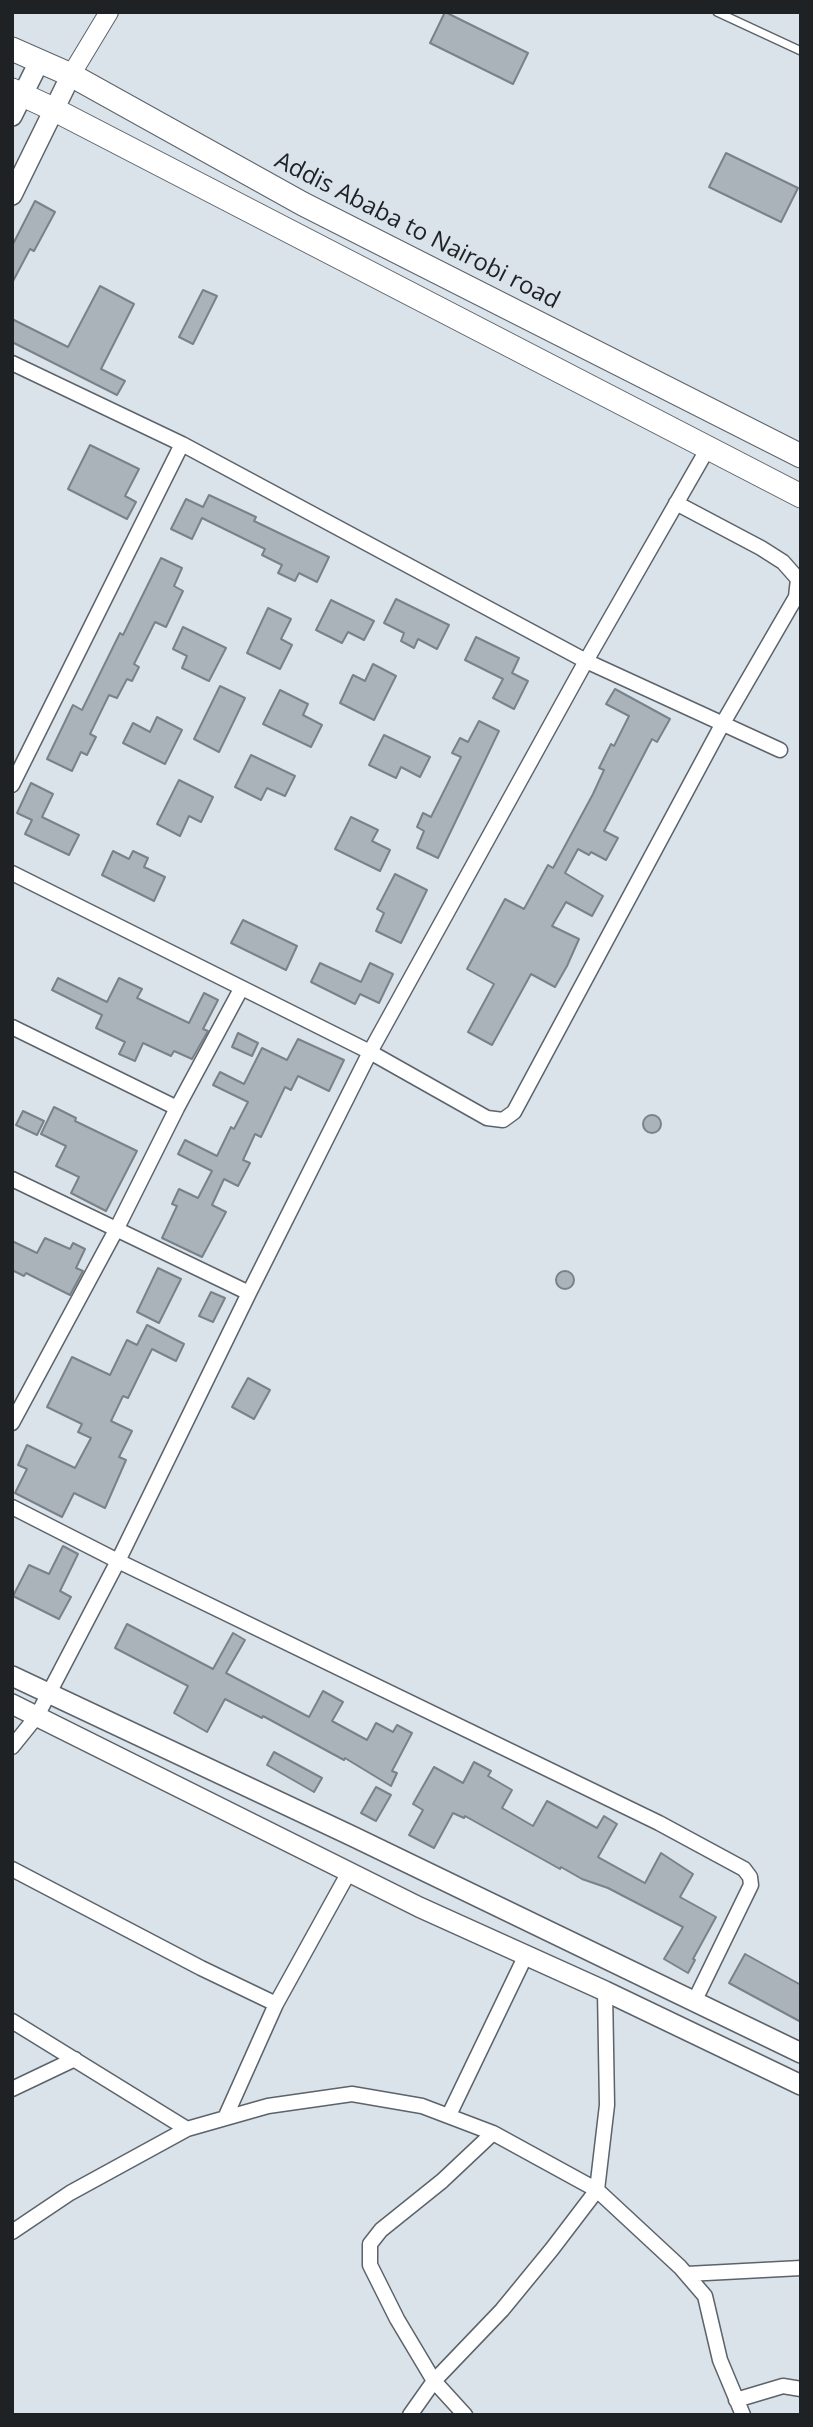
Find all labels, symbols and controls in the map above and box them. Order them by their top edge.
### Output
street label: Addis Ababa to Nairobi road [270,146,564,316]

